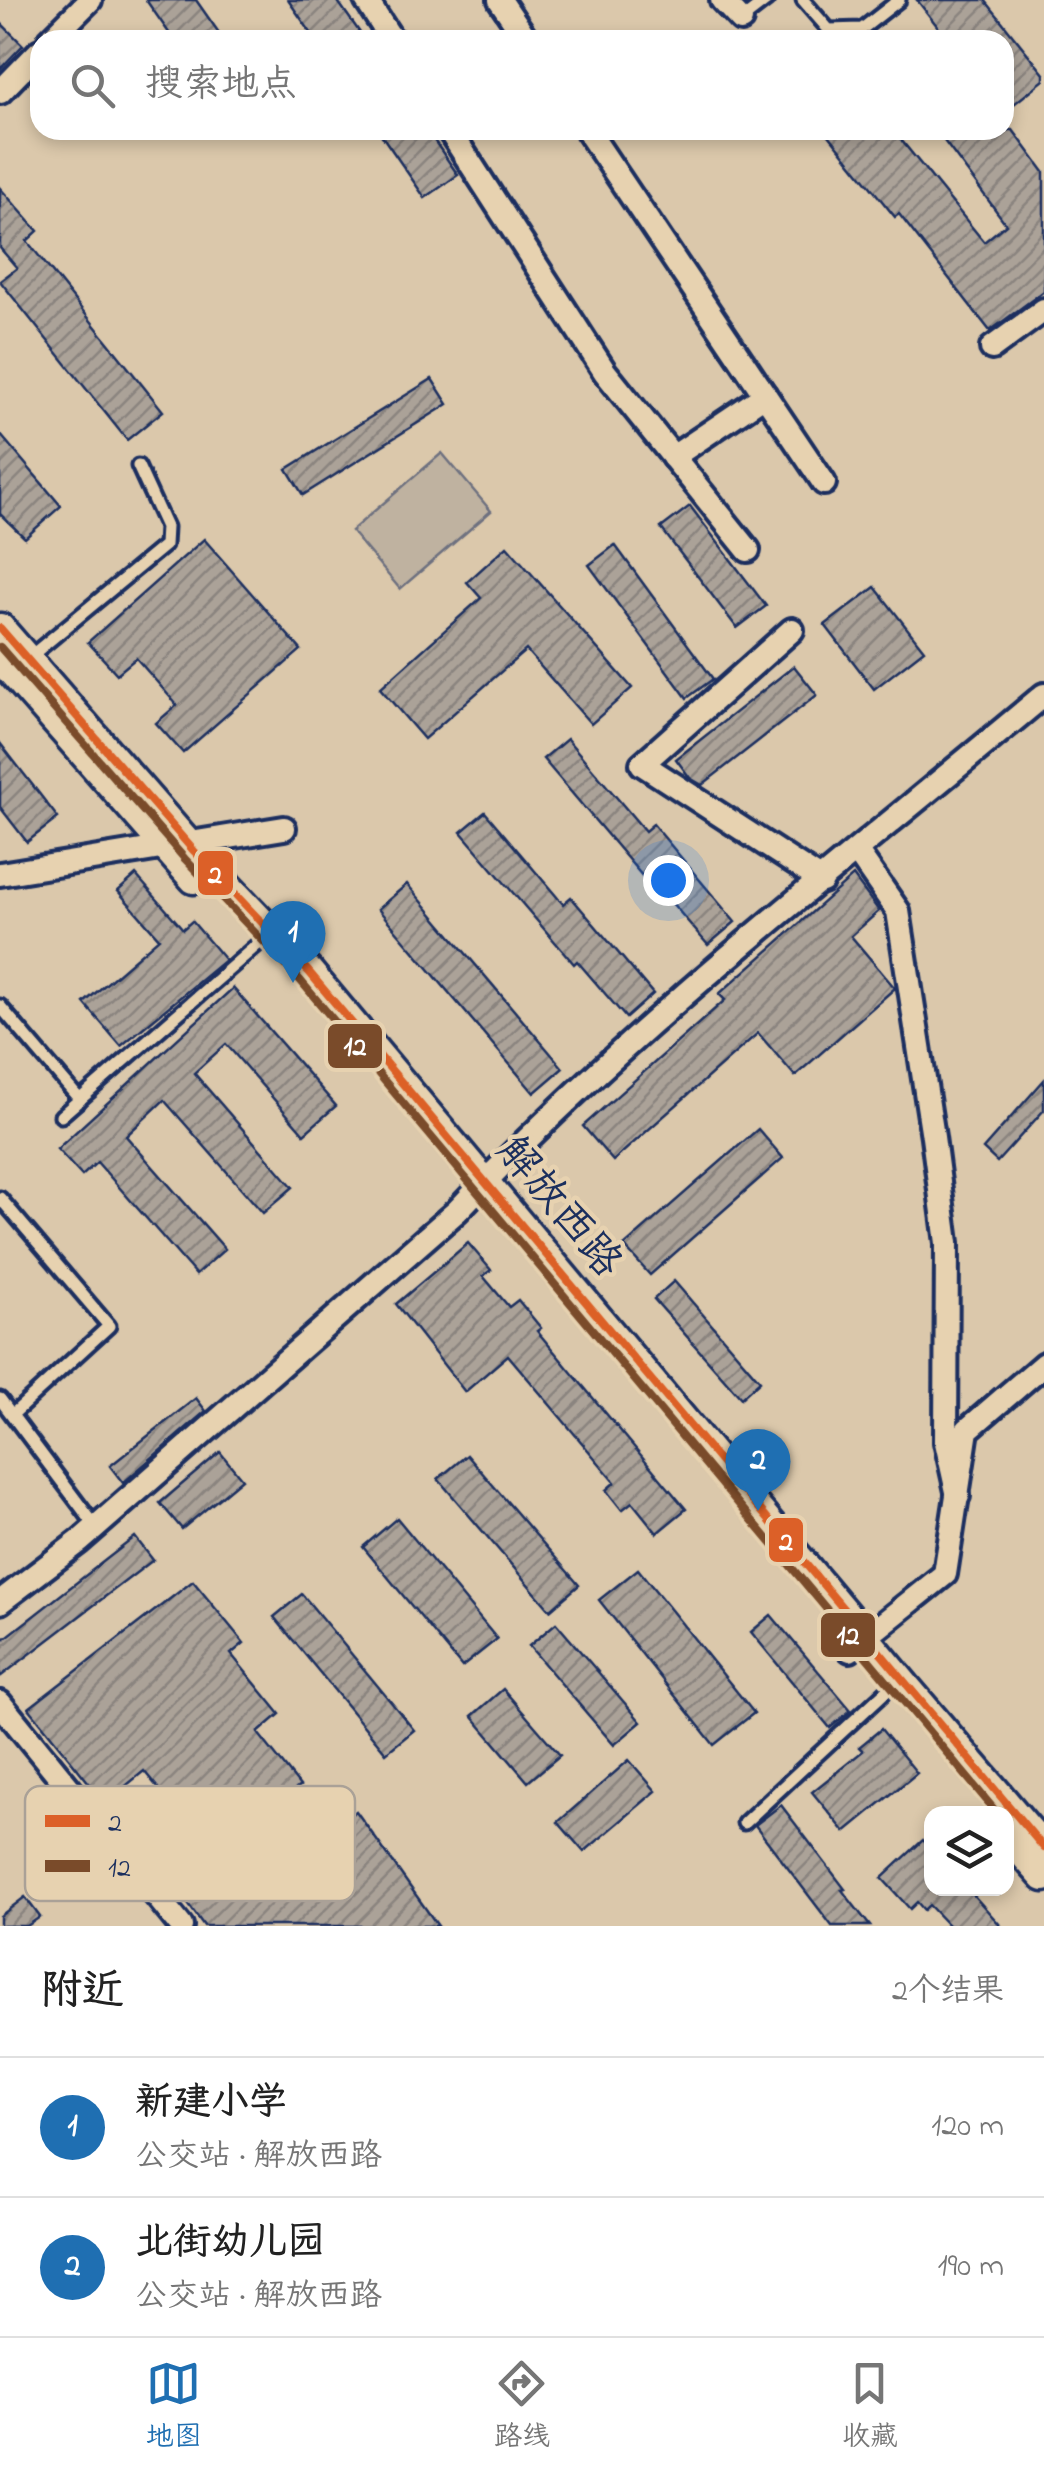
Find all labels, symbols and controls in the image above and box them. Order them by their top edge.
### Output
search box [30,30,1014,140]
icon: search [65,58,120,113]
text: 搜索地点 [145,58,297,114]
line badge: 2 [196,849,235,897]
your location [643,855,694,906]
text: 2 [207,856,222,897]
pin: 1 [260,900,326,983]
line badge: 12 [326,1022,384,1070]
text: 12 [344,1028,366,1069]
street label: 解放西路 [481,1124,635,1292]
pin: 2 [726,1428,790,1511]
line badge: 2 [767,1516,805,1564]
text: 2 [778,1523,793,1564]
line badge: 12 [819,1611,877,1659]
text: 12 [837,1617,859,1658]
legend [25,1786,355,1901]
text: 2 [108,1804,122,1845]
map controls [924,1806,1014,1896]
button: layers [924,1806,1014,1896]
text: 12 [108,1849,131,1890]
text: 附近 [40,1962,124,2023]
text: 2个结果 [892,1969,1004,2016]
text: 新建小学 [135,2076,287,2132]
text: 1 [67,2104,78,2151]
text: 120 m [931,2104,1004,2151]
text: 公交站 · 解放西路 [135,2134,382,2181]
text: 北街幼儿园 [135,2216,325,2272]
text: 2 [65,2244,80,2291]
text: 190 m [938,2244,1004,2291]
text: 公交站 · 解放西路 [135,2274,382,2321]
tab: 地图 [146,2356,202,2459]
tab: 路线 [494,2356,550,2459]
tab: 收藏 [842,2356,898,2459]

